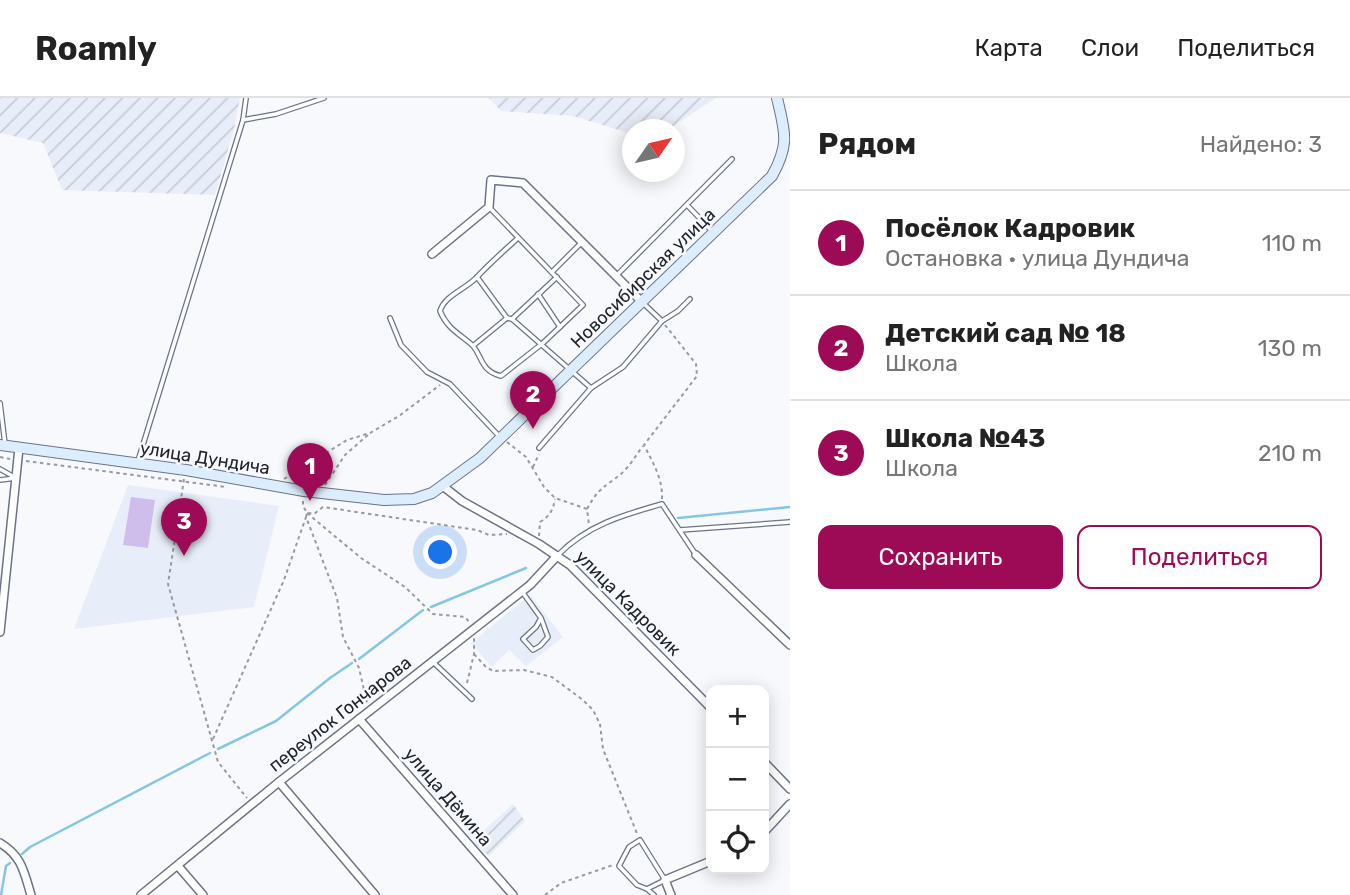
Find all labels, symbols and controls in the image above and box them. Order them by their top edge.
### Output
text: Roamly [35,29,157,68]
text: Карта [974,34,1043,62]
text: Слои [1081,34,1139,62]
text: Поделиться [1177,34,1315,62]
north arrow [622,119,685,182]
text: Рядом [818,126,916,162]
text: Найдено: 3 [1200,130,1322,158]
street label: Новосибирская улица [566,203,720,353]
text: Посёлок Кадровик [885,213,1135,244]
text: 1 [835,229,847,257]
text: 110 m [1262,229,1322,257]
text: Остановка · улица Дундича [885,244,1190,272]
text: Детский сад № 18 [885,318,1126,349]
text: 2 [834,334,848,362]
text: 130 m [1258,334,1322,362]
text: Школа [885,349,958,377]
pin: 2 [510,371,556,429]
text: Школа №43 [885,423,1045,454]
street label: улица Дундича [138,437,272,479]
text: 3 [833,439,849,467]
text: 210 m [1258,439,1322,467]
pin: 1 [287,443,333,501]
text: Школа [885,454,958,482]
pin: 3 [161,498,207,556]
button: Сохранить [818,525,1063,589]
button: Поделиться [1077,525,1322,589]
your location [423,535,457,569]
street label: улица Кадровик [571,546,686,661]
street label: переулок Гончарова [264,652,416,776]
map controls [706,685,769,874]
button: + [706,685,769,748]
street label: улица Дёмина [399,743,497,851]
button: − [706,748,769,811]
button: locate [706,811,769,874]

